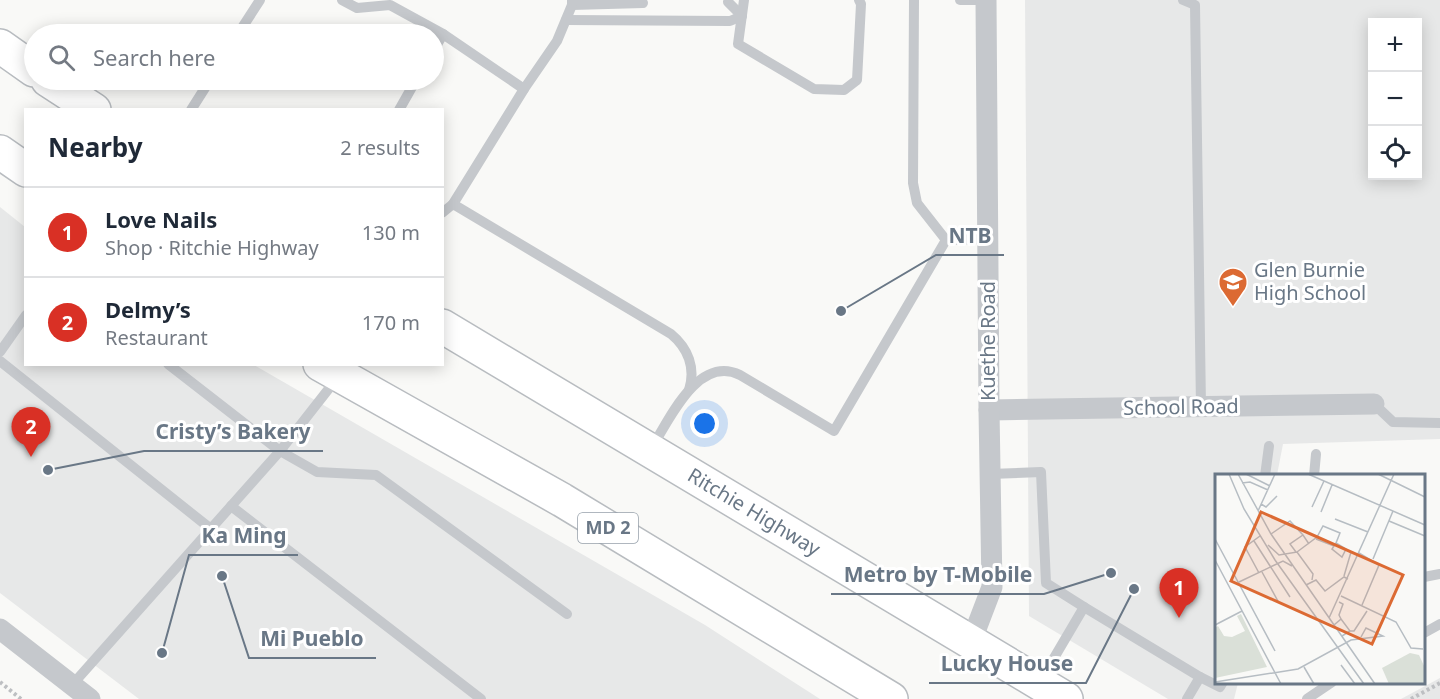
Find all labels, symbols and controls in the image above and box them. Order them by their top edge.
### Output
map controls [1368,18,1422,180]
button: + [1368,18,1422,72]
search box [24,24,444,90]
icon: search [45,41,78,74]
text: Search here [93,42,215,72]
button: − [1368,72,1422,126]
button: locate [1368,126,1422,180]
text: Nearby [48,129,143,165]
text: 2 results [340,134,420,161]
text: Love Nails [105,204,217,234]
callout: NTB [936,216,1004,255]
text: 1 [62,219,73,246]
text: 130 m [362,219,420,246]
text: NTB [948,221,992,249]
text: Shop · Ritchie Highway [105,234,319,261]
place label: Glen Burnie High School [1254,256,1366,306]
school or university icon: Glen Burnie High School [1217,266,1249,308]
street label: Kuethe Road [974,281,1001,401]
text: Delmy’s [105,294,191,324]
text: 2 [62,309,73,336]
text: 170 m [362,309,420,336]
text: Restaurant [105,324,208,351]
street label: School Road [1123,392,1239,421]
pin: 2 [12,408,51,457]
your location [690,409,719,438]
callout: Cristy’s Bakery [144,412,323,451]
text: Cristy’s Bakery [155,417,311,445]
street label: Ritchie Highway [683,461,826,562]
inset map [1215,474,1425,684]
road number: MD 2 [578,513,638,543]
callout: Ka Ming [189,516,298,555]
text: Ka Ming [202,521,287,549]
callout: Metro by T-Mobile [831,555,1044,594]
text: Metro by T-Mobile [844,560,1032,588]
pin: 1 [1160,568,1198,618]
callout: Mi Pueblo [249,619,376,658]
text: Mi Pueblo [260,624,364,652]
callout: Lucky House [929,644,1086,683]
text: Lucky House [941,649,1073,677]

